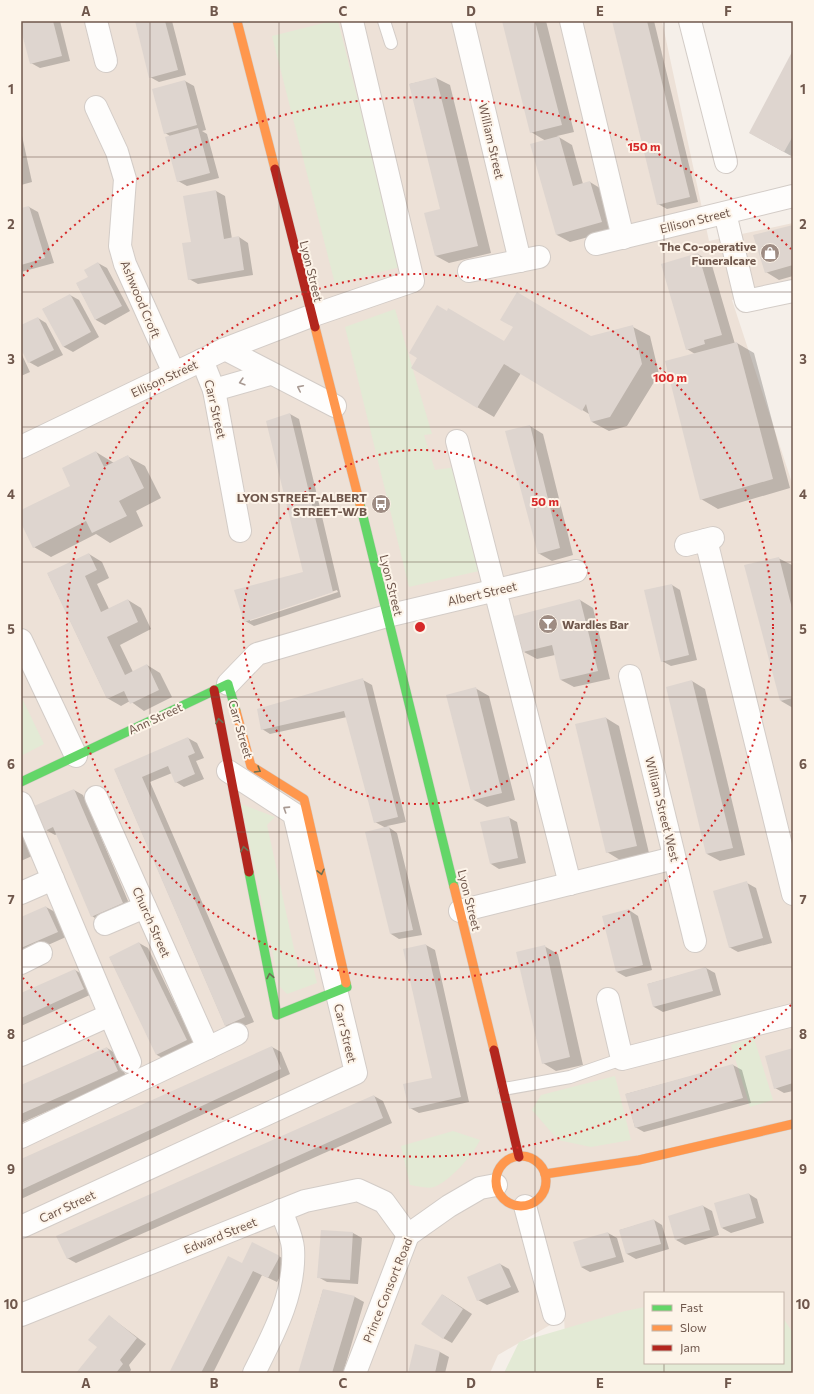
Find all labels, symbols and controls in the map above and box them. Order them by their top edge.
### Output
text: A [81,3,91,19]
text: B [210,3,219,19]
text: C [339,3,348,19]
text: D [466,3,476,19]
text: E [596,3,604,19]
text: F [724,3,732,19]
text: 1 [8,81,14,97]
text: 1 [800,81,806,97]
street label: William Street [476,102,508,180]
text: 150 m [627,139,661,153]
street label: Ellison Street [658,204,732,236]
text: 2 [7,216,15,232]
text: 2 [799,216,807,232]
street label: Lyon Street [298,239,326,303]
place label: The Co-operative Funeralcare [659,239,756,267]
shop icon: The Co-operative Funeralcare [759,242,781,264]
street label: Ashwood Croft [118,258,164,340]
text: 3 [7,351,15,367]
text: 3 [799,351,807,367]
street label: Ellison Street [128,356,200,400]
text: 100 m [653,370,687,384]
one-way arrow [239,377,246,386]
street label: Carr Street [202,378,230,440]
one-way arrow [297,386,304,393]
text: 4 [7,486,15,502]
text: 4 [799,486,807,502]
place label: LYON STREET-ALBERT STREET-W/B [237,490,367,518]
bus stop icon: LYON STREET-ALBERT STREET-W/B [370,493,392,515]
text: 50 m [531,494,559,508]
street label: Lyon Street [378,553,406,617]
street label: Albert Street [446,578,518,608]
bar icon: Wardles Bar [537,613,559,635]
place label: Wardles Bar [562,617,629,631]
centre of rings [413,620,427,634]
text: 5 [7,621,15,637]
text: 5 [799,621,807,637]
street label: Carr Street [226,698,256,760]
street label: Ann Street [126,699,184,737]
one-way arrow [216,718,224,724]
street label: William Street West [643,755,683,863]
text: 6 [7,756,15,772]
text: 6 [799,756,807,772]
one-way arrow [254,765,261,773]
one-way arrow [283,807,290,814]
one-way arrow [240,846,249,852]
street label: Lyon Street [456,868,484,932]
one-way arrow [317,869,325,876]
street label: Church Street [130,885,174,959]
text: 7 [7,891,15,907]
text: 7 [799,891,807,907]
one-way arrow [266,973,274,979]
street label: Carr Street [332,1002,360,1064]
text: 8 [7,1026,15,1042]
text: 8 [799,1026,807,1042]
text: 9 [7,1161,15,1177]
text: 9 [799,1161,807,1177]
street label: Carr Street [37,1187,97,1225]
street label: Edward Street [181,1214,259,1256]
street label: Prince Consort Road [360,1235,414,1344]
legend [644,1292,784,1364]
text: 10 [4,1296,19,1312]
text: 10 [796,1296,811,1312]
text: Fast [680,1300,703,1314]
text: Slow [680,1320,707,1334]
text: Jam [680,1340,700,1355]
text: A [81,1375,91,1391]
text: B [210,1375,219,1391]
text: C [339,1375,348,1391]
text: D [466,1375,476,1391]
text: E [596,1375,604,1391]
text: F [724,1375,732,1391]

